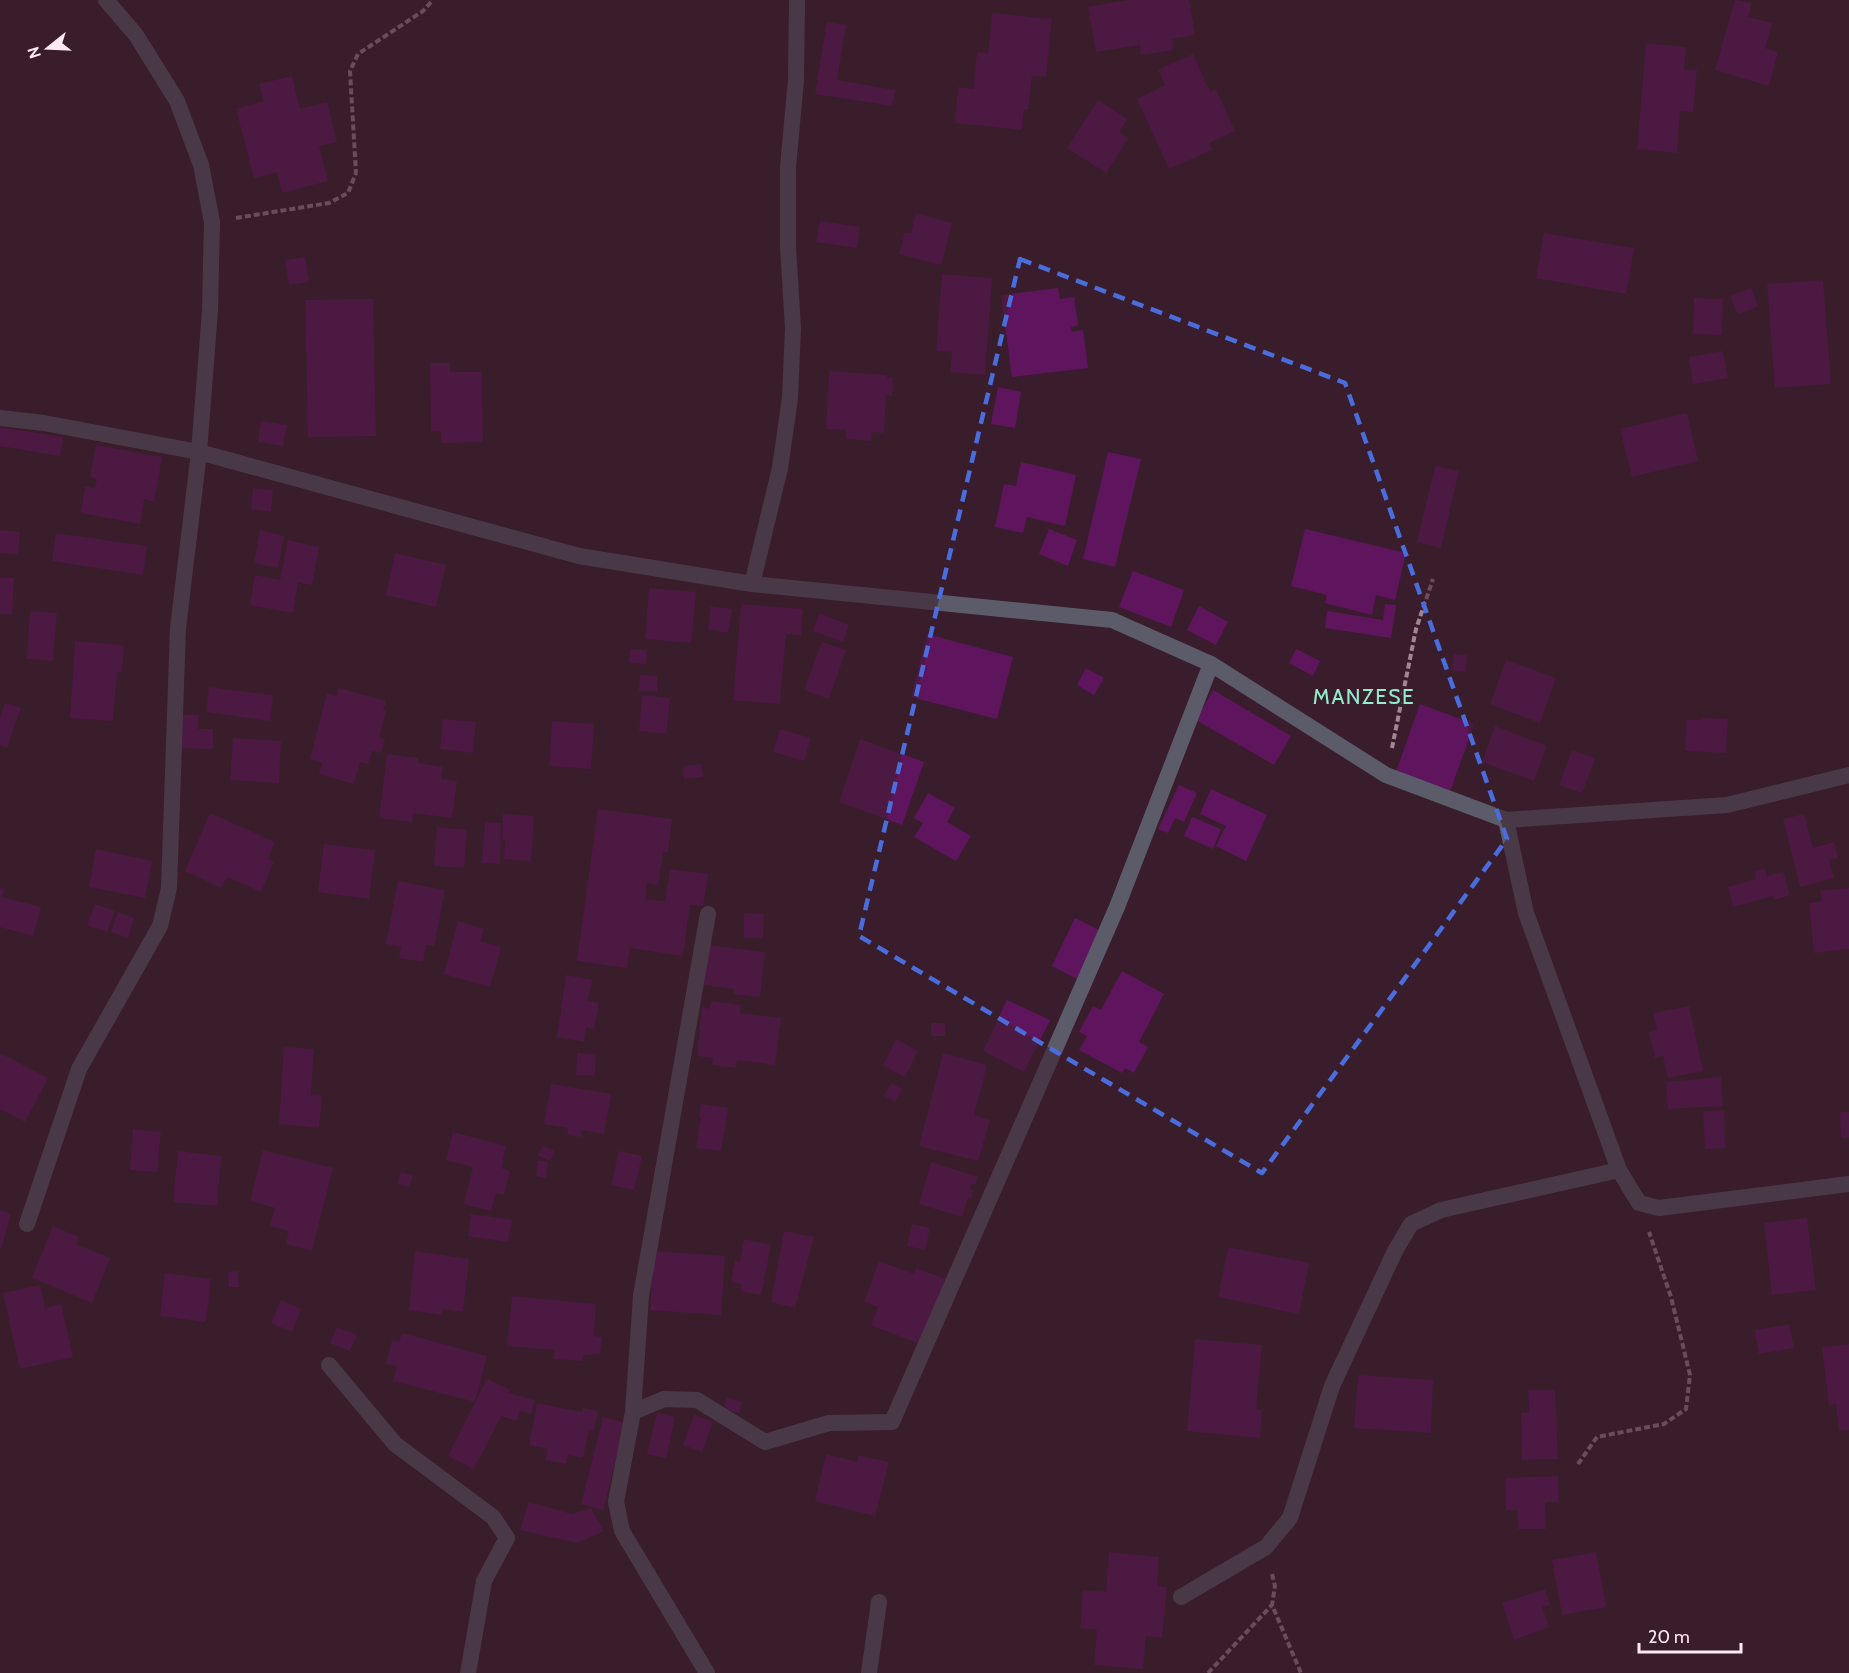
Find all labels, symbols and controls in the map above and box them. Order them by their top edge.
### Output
north arrow [18,18,78,78]
text: N [23,44,45,61]
district label: MANZESE [1313,684,1415,709]
scale bar [1639,1616,1741,1654]
text: 20 m [1648,1626,1690,1648]

